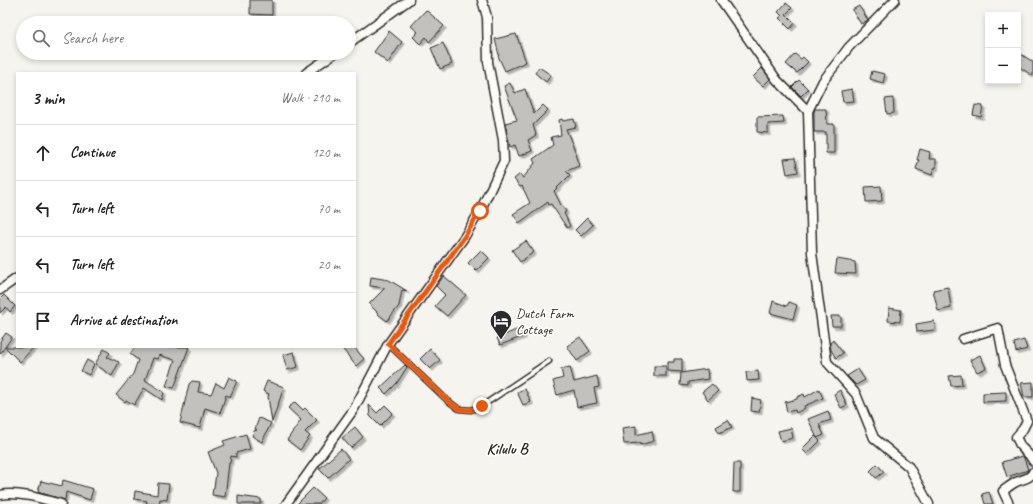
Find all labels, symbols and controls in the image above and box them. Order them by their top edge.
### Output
map controls [985,12,1021,84]
button: + [985,12,1021,48]
search box [16,16,356,60]
icon: search [30,27,52,49]
text: Search here [62,29,123,48]
button: − [985,48,1021,84]
text: 3 min [32,88,65,109]
text: Walk · 210 m [281,90,340,106]
icon: ahead [32,142,54,164]
text: Continue [70,143,115,162]
text: 120 m [312,145,340,161]
icon: left [32,198,54,220]
text: Turn left [70,199,113,218]
text: 70 m [318,201,340,217]
route start [471,202,489,220]
icon: left [32,254,54,276]
text: Turn left [70,255,113,274]
text: 20 m [318,257,340,273]
place label: Dutch Farm Cottage [516,305,575,338]
hotel icon: Dutch Farm Cottage [488,308,514,341]
icon: arrive [32,310,54,332]
text: Arrive at destination [70,311,177,330]
route end [473,397,491,415]
district label: Kilulu B [486,439,529,459]

